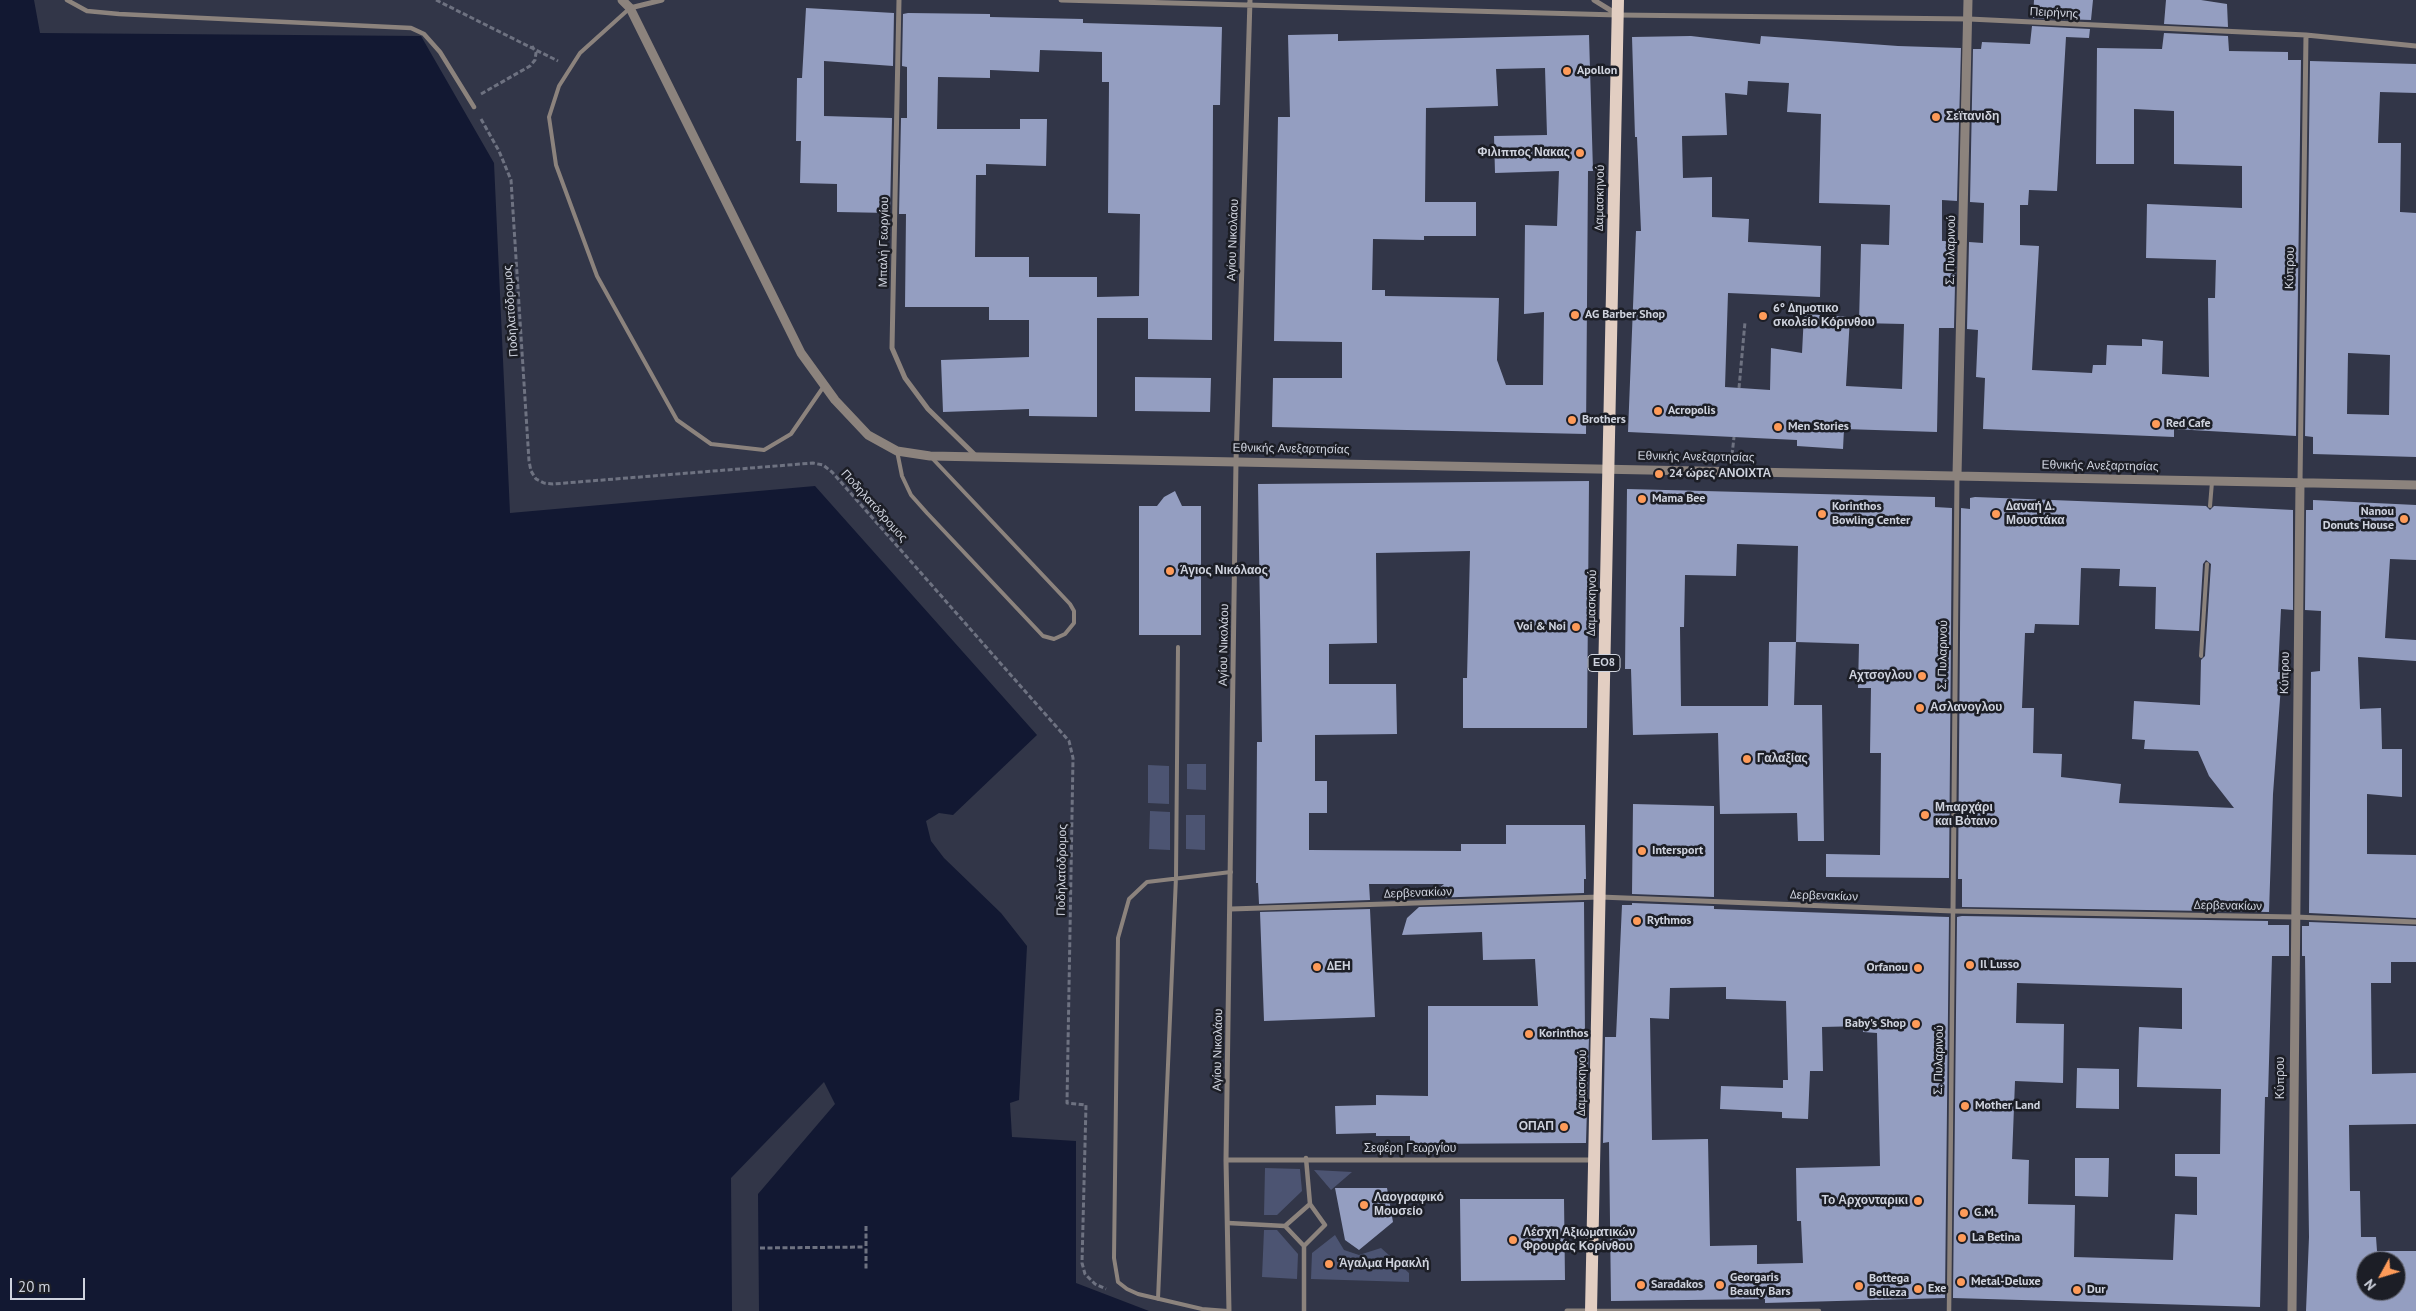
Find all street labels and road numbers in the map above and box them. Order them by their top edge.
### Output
street label: Πειρήνης [2029,5,2079,21]
street label: Δαμασκηνού [1592,165,1608,231]
street label: Μπαλή Γεωργίου [876,196,892,288]
street label: Αγίου Νικολάου [1224,199,1242,281]
street label: Σ. Πυλαρινού [1943,215,1959,285]
street label: Κύπρου [2282,247,2298,289]
street label: Ποδηλατόδρομος [501,265,521,357]
street label: Εθνικής Ανεξαρτησίας [1232,441,1350,457]
street label: Εθνικής Ανεξαρτησίας [1637,449,1755,465]
street label: Εθνικής Ανεξαρτησίας [2041,458,2159,474]
street label: Ποδηλατόδρομος [838,467,910,545]
street label: Δαμασκηνού [1584,570,1600,636]
street label: Αγίου Νικολάου [1216,604,1232,686]
street label: Σ. Πυλαρινού [1935,620,1951,690]
street label: Κύπρου [2277,652,2293,694]
road number: ΕΟ8 [1588,654,1620,671]
street label: Ποδηλατόδρομος [1054,824,1070,916]
street label: Δερβενακίων [1384,885,1452,901]
street label: Δερβενακίων [1790,888,1858,904]
street label: Δερβενακίων [2194,898,2262,914]
street label: Αγίου Νικολάου [1210,1009,1226,1091]
street label: Σ. Πυλαρινού [1931,1025,1947,1095]
street label: Δαμασκηνού [1574,1050,1590,1116]
street label: Κύπρου [2274,1057,2288,1099]
street label: Σεφέρη Γεωργίου [1364,1142,1456,1156]

